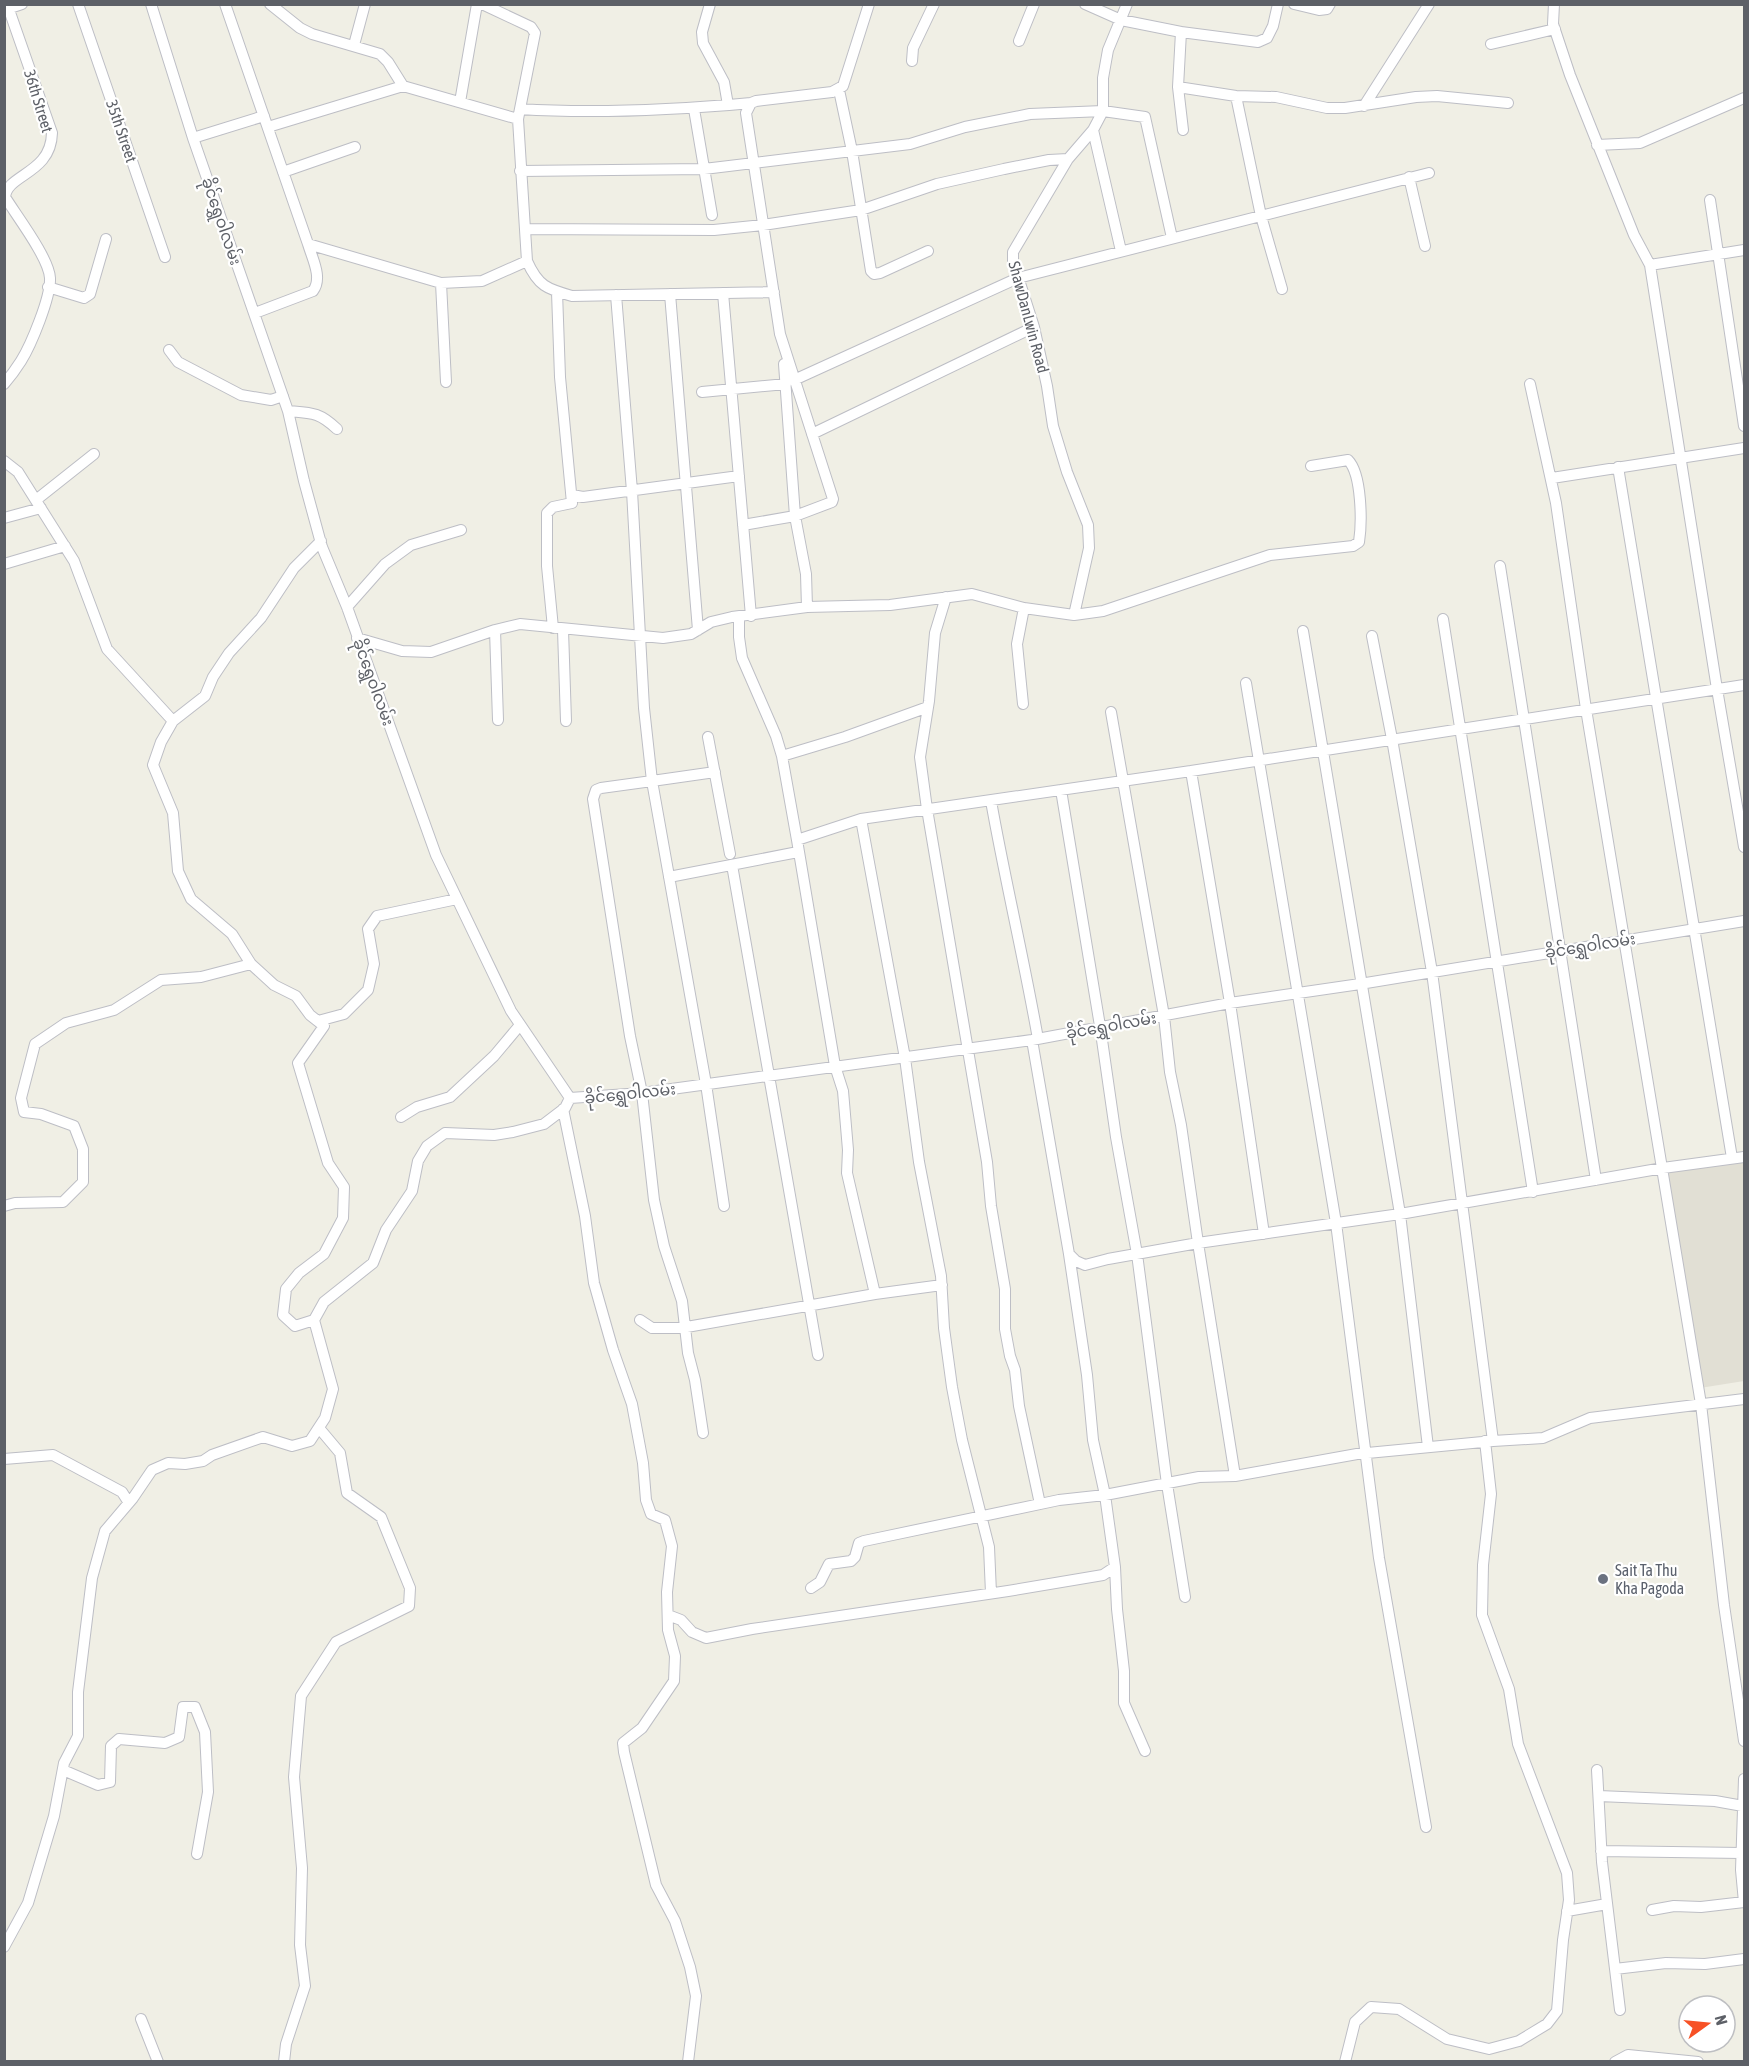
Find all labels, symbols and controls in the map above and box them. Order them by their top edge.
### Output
street label: 36th Street [21,67,57,135]
street label: 35th Street [103,97,141,165]
street label: ခိုင်ရွှေဝါလမ်း [193,174,247,269]
street label: ShawDanLwin Road [1005,259,1053,375]
street label: ခိုင်ရွှေဝါလမ်း [344,635,400,730]
street label: ခိုင်ရွှေဝါလမ်း [1543,927,1638,967]
street label: ခိုင်ရွှေဝါလမ်း [1064,1006,1159,1048]
street label: ခိုင်ရွှေဝါလမ်း [583,1077,677,1113]
place label: Sait Ta Thu Kha Pagoda [1615,1561,1684,1598]
marker: Sait Ta Thu Kha Pagoda [1596,1572,1610,1586]
north arrow [1677,1994,1737,2054]
text: N [1712,2013,1731,2027]

